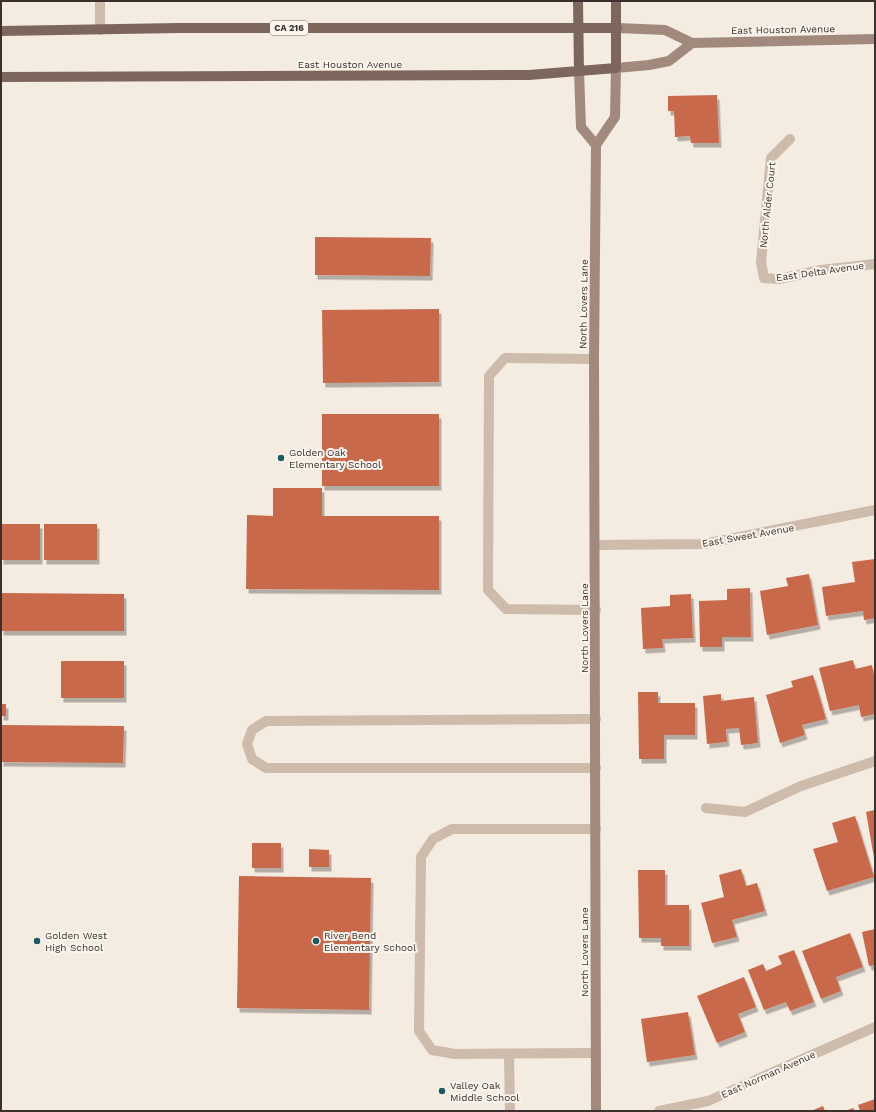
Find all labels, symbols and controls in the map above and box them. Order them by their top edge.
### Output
road number: CA 216 [270,21,308,35]
street label: East Houston Avenue [731,23,836,36]
street label: East Houston Avenue [298,59,402,70]
street label: North Alder Court [758,161,778,249]
street label: North Lovers Lane [577,259,590,349]
street label: East Delta Avenue [775,260,865,283]
place label: Golden Oak Elementary School [289,447,381,470]
marker: Golden Oak Elementary School [276,453,286,463]
street label: East Sweet Avenue [701,522,795,549]
street label: North Lovers Lane [579,583,590,673]
street label: North Lovers Lane [579,907,590,997]
place label: Golden West High School [45,930,108,953]
place label: River Bend Elementary School [324,930,416,953]
marker: Golden West High School [32,936,42,946]
marker: River Bend Elementary School [311,936,321,946]
street label: East Norman Avenue [719,1049,817,1100]
place label: Valley Oak Middle School [450,1080,519,1103]
marker: Valley Oak Middle School [437,1086,447,1096]

